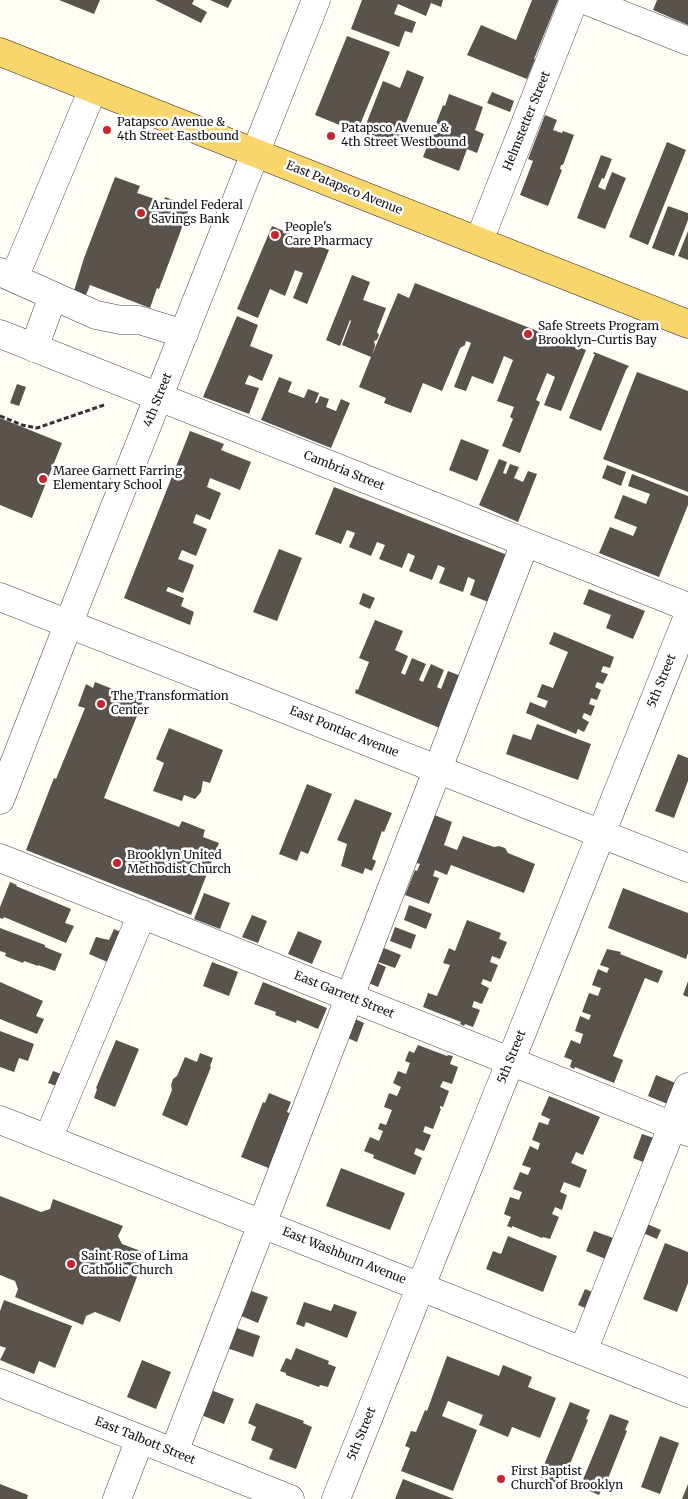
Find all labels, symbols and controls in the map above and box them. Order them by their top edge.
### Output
street label: Helmstetter Street [500,69,554,173]
place label: Patapsco Avenue & 4th Street Eastbound [117,116,239,144]
place label: Patapsco Avenue & 4th Street Westbound [341,122,466,150]
marker: Patapsco Avenue & 4th Street Eastbound [101,124,113,136]
marker: Patapsco Avenue & 4th Street Westbound [325,130,337,142]
street label: East Patapsco Avenue [284,158,404,218]
place label: Arundel Federal Savings Bank [151,199,243,227]
marker: Arundel Federal Savings Bank [135,207,147,219]
place label: People's Care Pharmacy [285,221,372,249]
marker: People's Care Pharmacy [269,229,281,241]
place label: Safe Streets Program Brooklyn-Curtis Bay [538,320,659,348]
marker: Safe Streets Program Brooklyn-Curtis Bay [522,328,534,340]
street label: 4th Street [141,371,175,429]
street label: Cambria Street [301,448,387,494]
place label: Maree Garnett Farring Elementary School [53,465,182,493]
marker: Maree Garnett Farring Elementary School [37,473,49,485]
street label: 5th Street [645,652,679,710]
place label: The Transformation Center [111,690,229,718]
marker: The Transformation Center [95,698,107,710]
street label: East Pontiac Avenue [287,704,401,760]
place label: Brooklyn United Methodist Church [127,849,231,877]
marker: Brooklyn United Methodist Church [111,857,123,869]
street label: East Garrett Street [292,968,396,1022]
street label: 5th Street [495,1028,529,1086]
street label: East Washburn Avenue [280,1225,408,1287]
place label: Saint Rose of Lima Catholic Church [81,1250,188,1278]
marker: Saint Rose of Lima Catholic Church [65,1258,77,1270]
street label: 5th Street [345,1405,379,1463]
street label: East Talbott Street [93,1414,197,1468]
place label: First Baptist Church of Brooklyn [511,1465,623,1493]
marker: First Baptist Church of Brooklyn [495,1473,507,1485]

